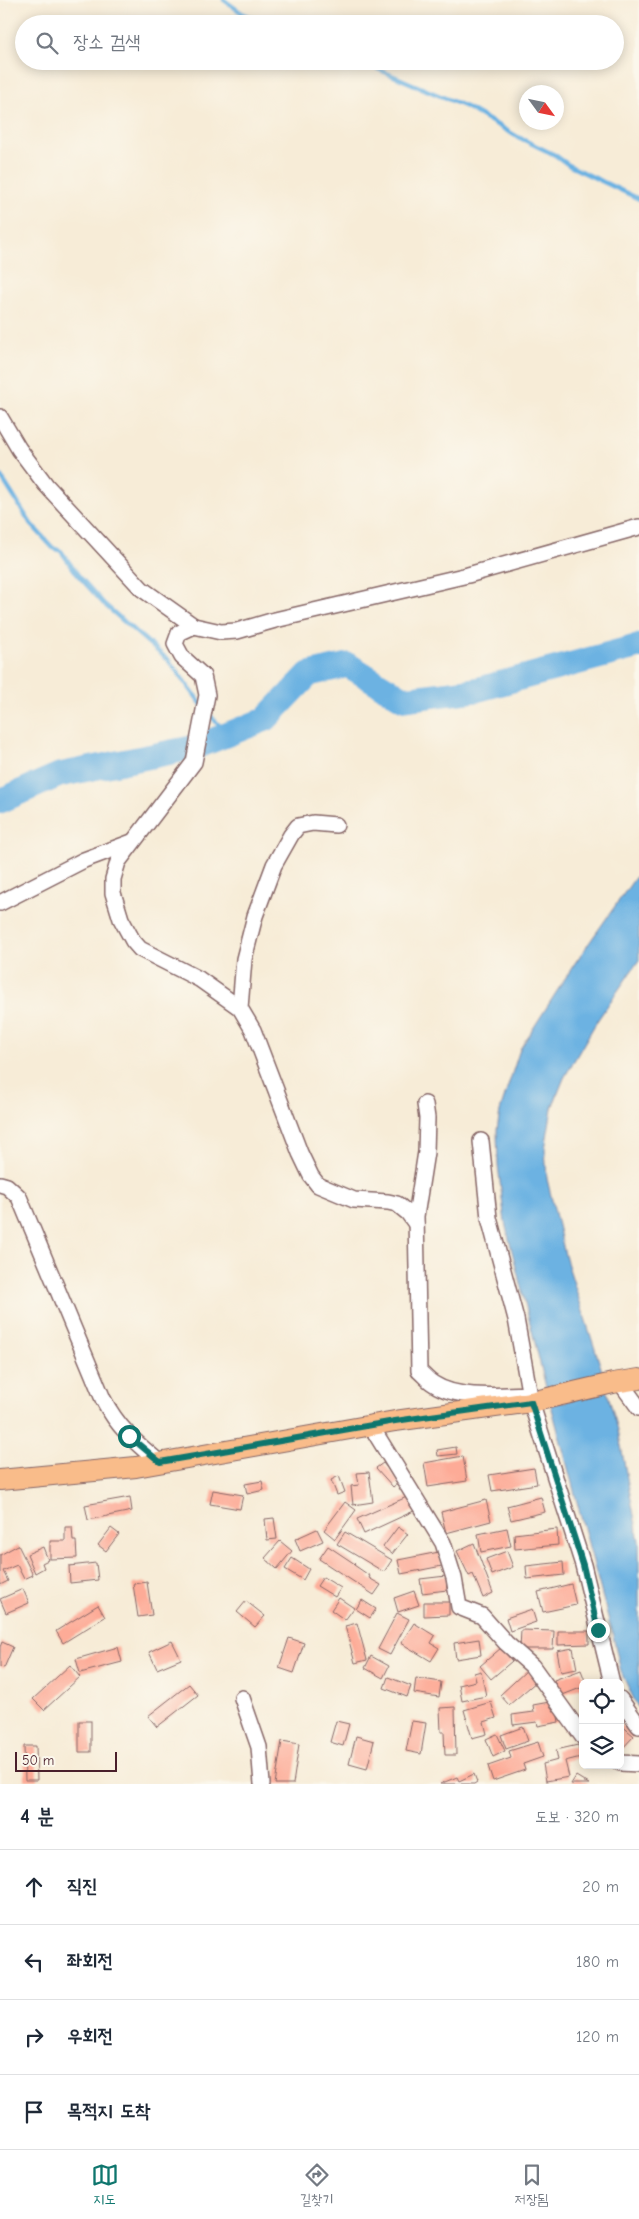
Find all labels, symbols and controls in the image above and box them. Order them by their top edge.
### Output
search box [15,15,624,70]
icon: search [33,29,61,57]
text: 장소 검색 [73,31,141,53]
north arrow [519,85,564,130]
route start [118,1425,141,1448]
route end [587,1619,610,1642]
map controls [579,1679,624,1769]
button: locate [579,1679,624,1724]
button: layers [579,1724,624,1769]
scale bar [15,1749,118,1772]
text: 50 m [22,1752,54,1769]
text: 4 분 [20,1804,54,1828]
text: 도보 · 320 m [535,1808,619,1826]
icon: ahead [20,1873,48,1901]
text: 직진 [67,1875,98,1897]
text: 20 m [582,1878,619,1896]
icon: left [20,1948,48,1976]
text: 좌회전 [67,1950,113,1972]
text: 180 m [576,1953,619,1971]
icon: right [20,2023,48,2051]
text: 우회전 [67,2025,113,2047]
text: 120 m [576,2028,619,2046]
icon: arrive [20,2098,48,2126]
text: 목적지 도착 [67,2100,150,2122]
tab: 지도 [91,2161,119,2209]
tab: 길찾기 [300,2161,333,2209]
tab: 저장됨 [515,2161,548,2209]

